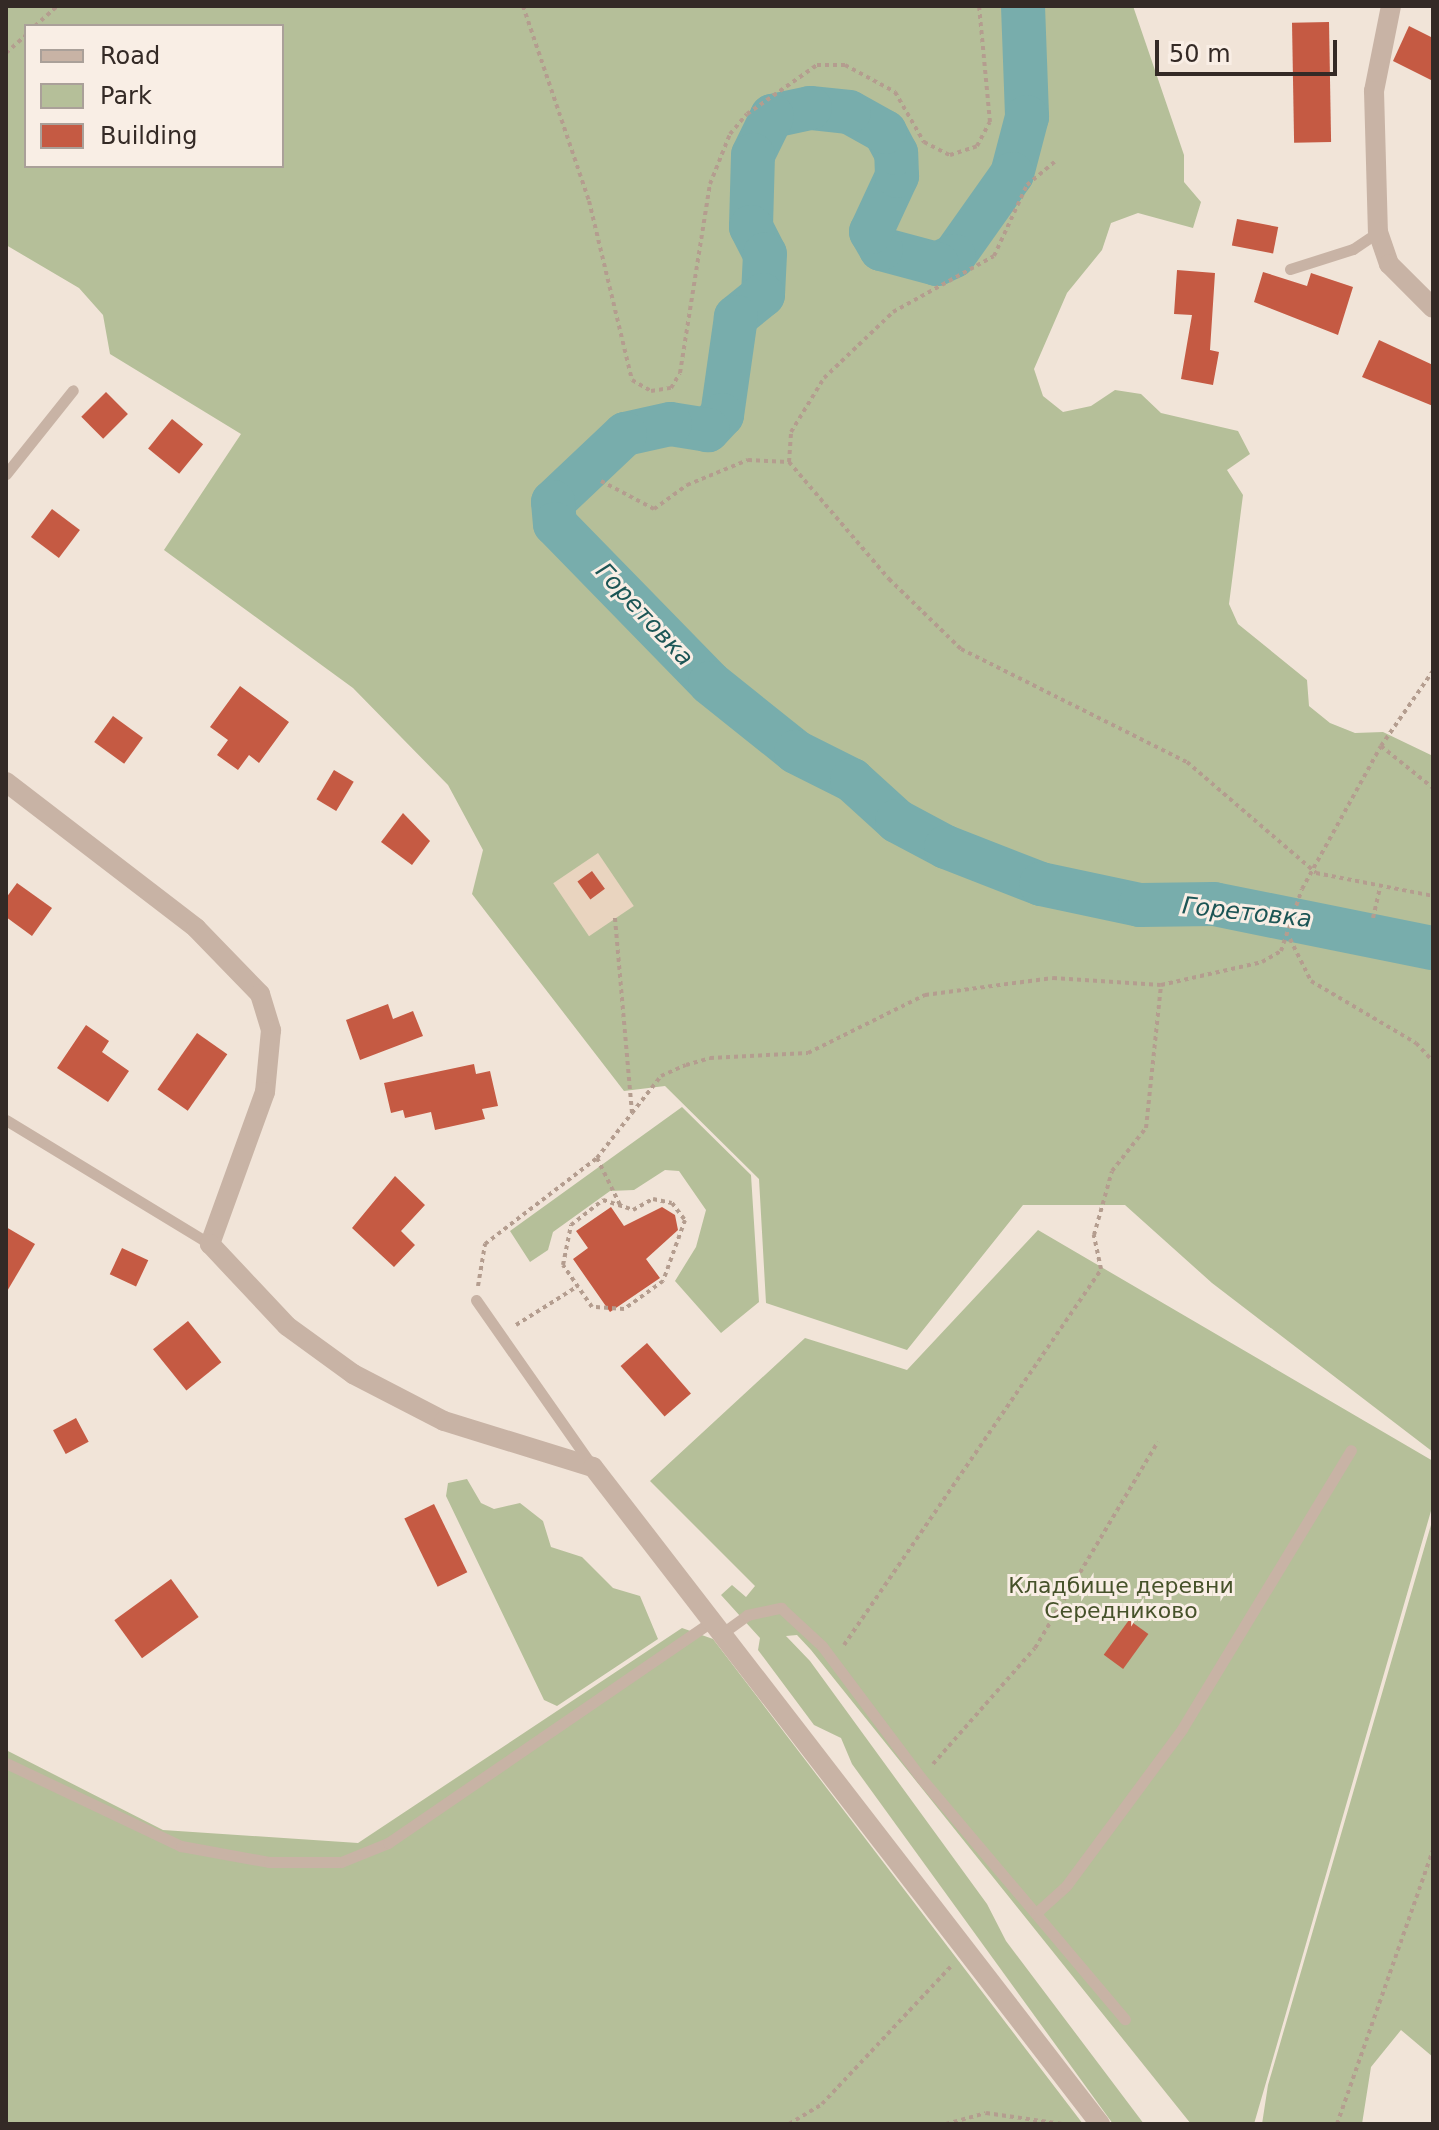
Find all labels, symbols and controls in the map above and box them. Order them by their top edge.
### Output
legend [24,24,284,168]
scale bar [1159,24,1341,74]
text: 50 m [1169,40,1231,68]
text: Road [100,42,160,70]
text: Park [100,82,152,110]
text: Building [100,122,197,150]
water label: Горетовка [589,558,699,672]
water label: Горетовка [1181,892,1313,934]
park label: Кладбище деревни Середниково [1008,1572,1234,1624]

